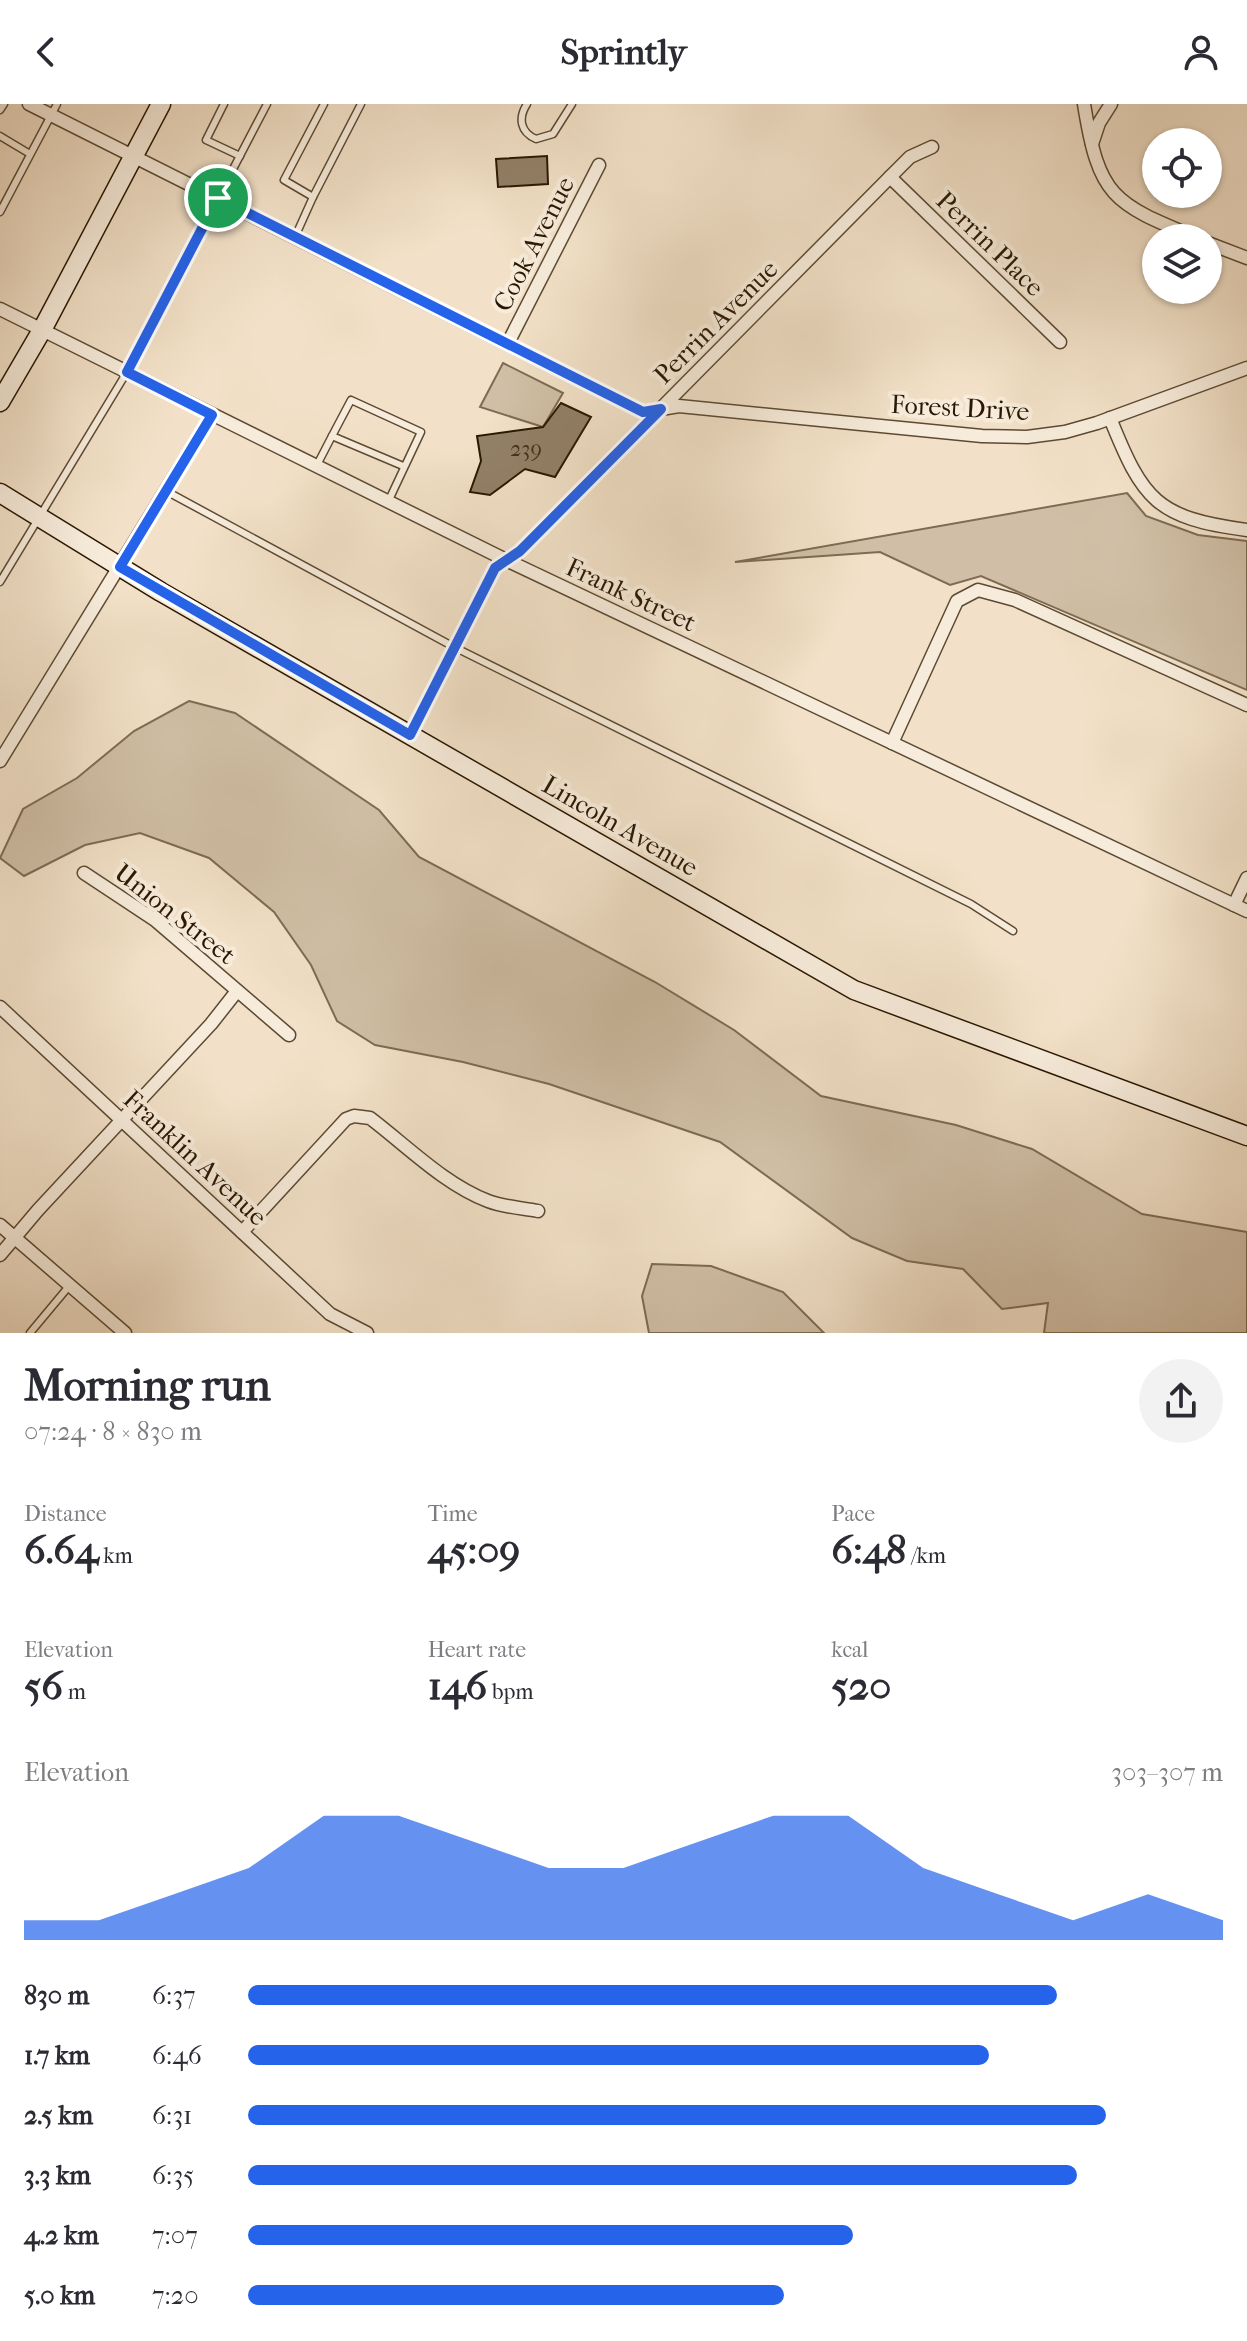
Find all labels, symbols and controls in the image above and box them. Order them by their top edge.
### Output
icon: back [24,30,68,74]
icon: person [1179,30,1223,74]
text: Sprintly [561,31,686,73]
map controls [1142,128,1222,304]
button: locate [1142,128,1222,208]
pin [184,164,252,232]
street label: Cook Avenue [487,172,581,316]
icon: arrive [196,176,240,220]
street label: Perrin Place [930,185,1050,303]
button: layers [1142,224,1222,304]
street label: Perrin Avenue [648,254,784,390]
street label: Forest Drive [890,389,1030,427]
house number: 239 [510,436,542,462]
street label: Frank Street [561,551,702,639]
street label: Lincoln Avenue [537,769,703,883]
street label: Union Street [108,857,242,971]
street label: Franklin Avenue [117,1084,273,1233]
button: share [1139,1359,1223,1443]
text: Morning run [24,1360,271,1411]
text: 07:24 · 8 × 830 m [24,1416,202,1447]
text: Distance [24,1501,107,1527]
text: Time [428,1501,478,1527]
text: Pace [831,1501,875,1527]
text: 6.64 [24,1527,99,1573]
text: 45:09 [428,1527,520,1573]
text: 6:48 [831,1527,906,1573]
text: km [99,1543,133,1569]
text: /km [906,1543,946,1569]
text: Elevation [24,1637,113,1663]
text: Heart rate [428,1637,526,1663]
text: kcal [831,1637,868,1663]
text: 56 [24,1663,63,1709]
text: 146 [428,1663,487,1709]
text: 520 [831,1663,891,1709]
text: m [63,1679,86,1705]
text: bpm [487,1679,534,1705]
text: Elevation [24,1757,129,1788]
text: 303–307 m [1111,1757,1223,1788]
text: 830 m [24,1980,89,2011]
text: 6:37 [152,1980,196,2011]
text: 1.7 km [24,2040,90,2071]
text: 6:46 [152,2040,202,2071]
text: 2.5 km [24,2100,93,2131]
text: 6:31 [152,2100,192,2131]
text: 3.3 km [24,2160,91,2191]
text: 6:35 [152,2160,194,2191]
text: 4.2 km [24,2220,99,2251]
text: 7:07 [152,2220,198,2251]
text: 5.0 km [24,2280,95,2311]
text: 7:20 [152,2280,199,2311]

